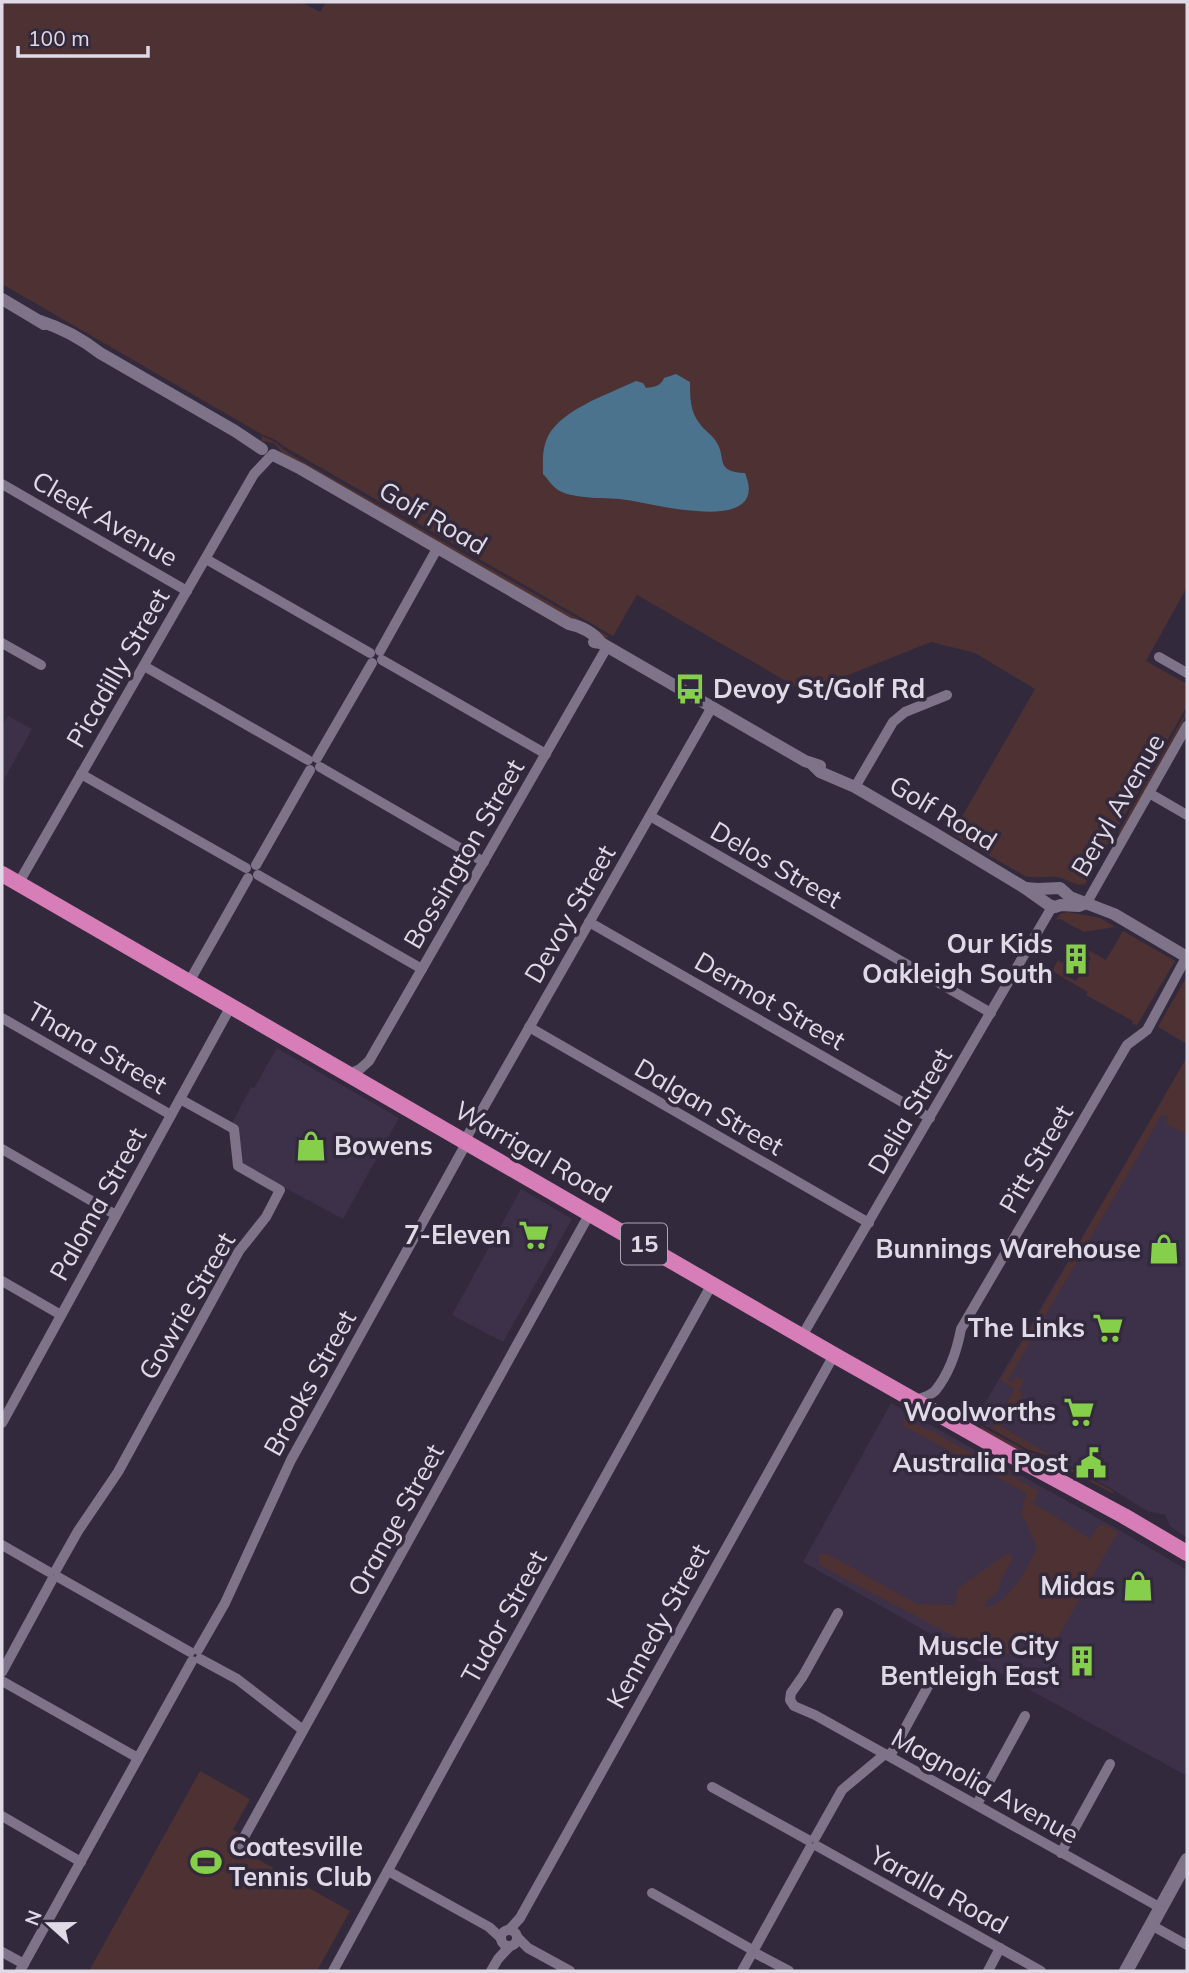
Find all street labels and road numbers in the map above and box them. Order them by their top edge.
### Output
street label: Cleek Avenue [26,464,184,574]
street label: Golf Road [373,473,493,562]
street label: Picadilly Street [59,582,176,753]
street label: Beryl Avenue [1063,727,1172,882]
street label: Bossington Street [396,753,531,954]
street label: Golf Road [884,768,1003,857]
street label: Delos Street [705,814,848,915]
street label: Devoy Street [517,839,622,989]
street label: Dermot Street [689,944,851,1057]
street label: Thana Street [21,994,173,1101]
street label: Delia Street [860,1042,959,1180]
street label: Dalgan Street [629,1051,790,1162]
street label: Warrigal Road [449,1093,618,1210]
street label: Pitt Street [991,1099,1080,1219]
street label: Paloma Street [42,1121,153,1286]
road number: 15 [621,1224,667,1264]
street label: Gowrie Street [131,1226,242,1385]
street label: Brooks Street [256,1304,363,1461]
street label: Orange Street [340,1438,451,1602]
street label: Kennedy Street [599,1538,716,1714]
street label: Tudor Street [453,1544,554,1689]
street label: Magnolia Avenue [886,1720,1085,1851]
street label: Yaralla Road [864,1838,1014,1941]

